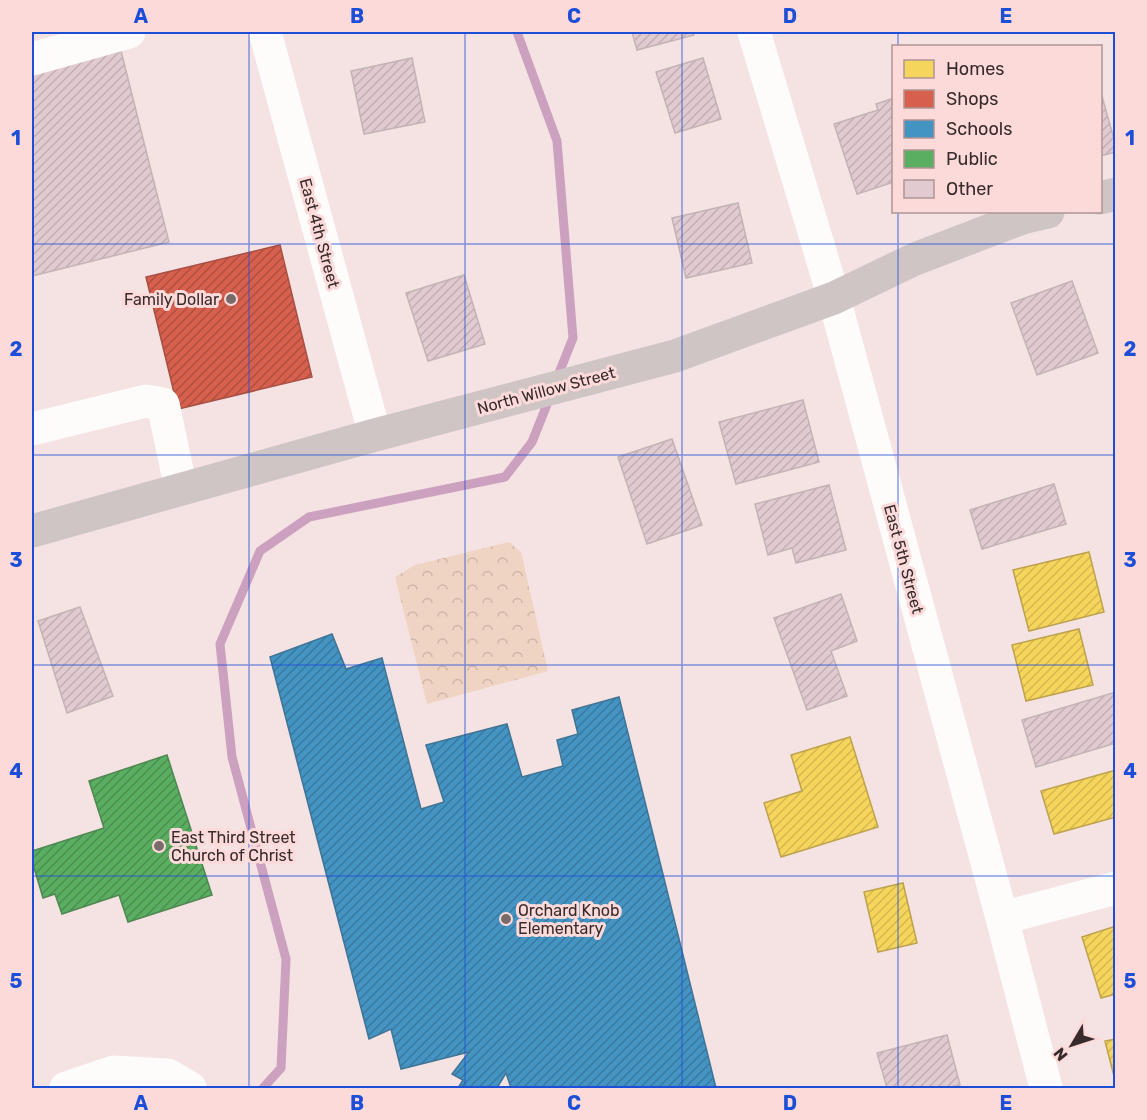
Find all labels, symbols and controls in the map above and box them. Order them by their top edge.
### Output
text: A [134,4,149,28]
text: B [350,4,364,28]
text: C [567,4,581,28]
text: D [783,4,797,28]
text: E [1000,4,1012,28]
legend [892,45,1102,213]
text: Homes [946,58,1004,80]
text: Shops [946,88,998,110]
text: Schools [946,118,1012,140]
text: 1 [11,126,21,150]
text: 1 [1125,126,1135,150]
text: Public [946,148,998,170]
street label: East 4th Street [296,176,343,290]
text: Other [946,178,993,200]
place label: Family Dollar [124,290,219,309]
marker: Family Dollar [224,292,238,306]
text: 2 [10,337,23,361]
text: 2 [1124,337,1137,361]
street label: North Willow Street [475,363,617,418]
street label: East 5th Street [880,502,927,616]
text: 3 [9,548,23,572]
text: 3 [1123,548,1137,572]
text: 4 [9,759,23,783]
text: 4 [1123,759,1137,783]
place label: East Third Street Church of Christ [171,828,296,865]
marker: East Third Street Church of Christ [152,839,166,853]
place label: Orchard Knob Elementary [518,901,620,938]
marker: Orchard Knob Elementary [499,912,513,926]
text: 5 [10,969,23,993]
text: 5 [1124,969,1137,993]
north arrow [1042,1015,1102,1075]
text: N [1050,1044,1072,1065]
text: A [134,1091,149,1115]
text: B [350,1091,364,1115]
text: C [567,1091,581,1115]
text: D [783,1091,797,1115]
text: E [1000,1091,1012,1115]

